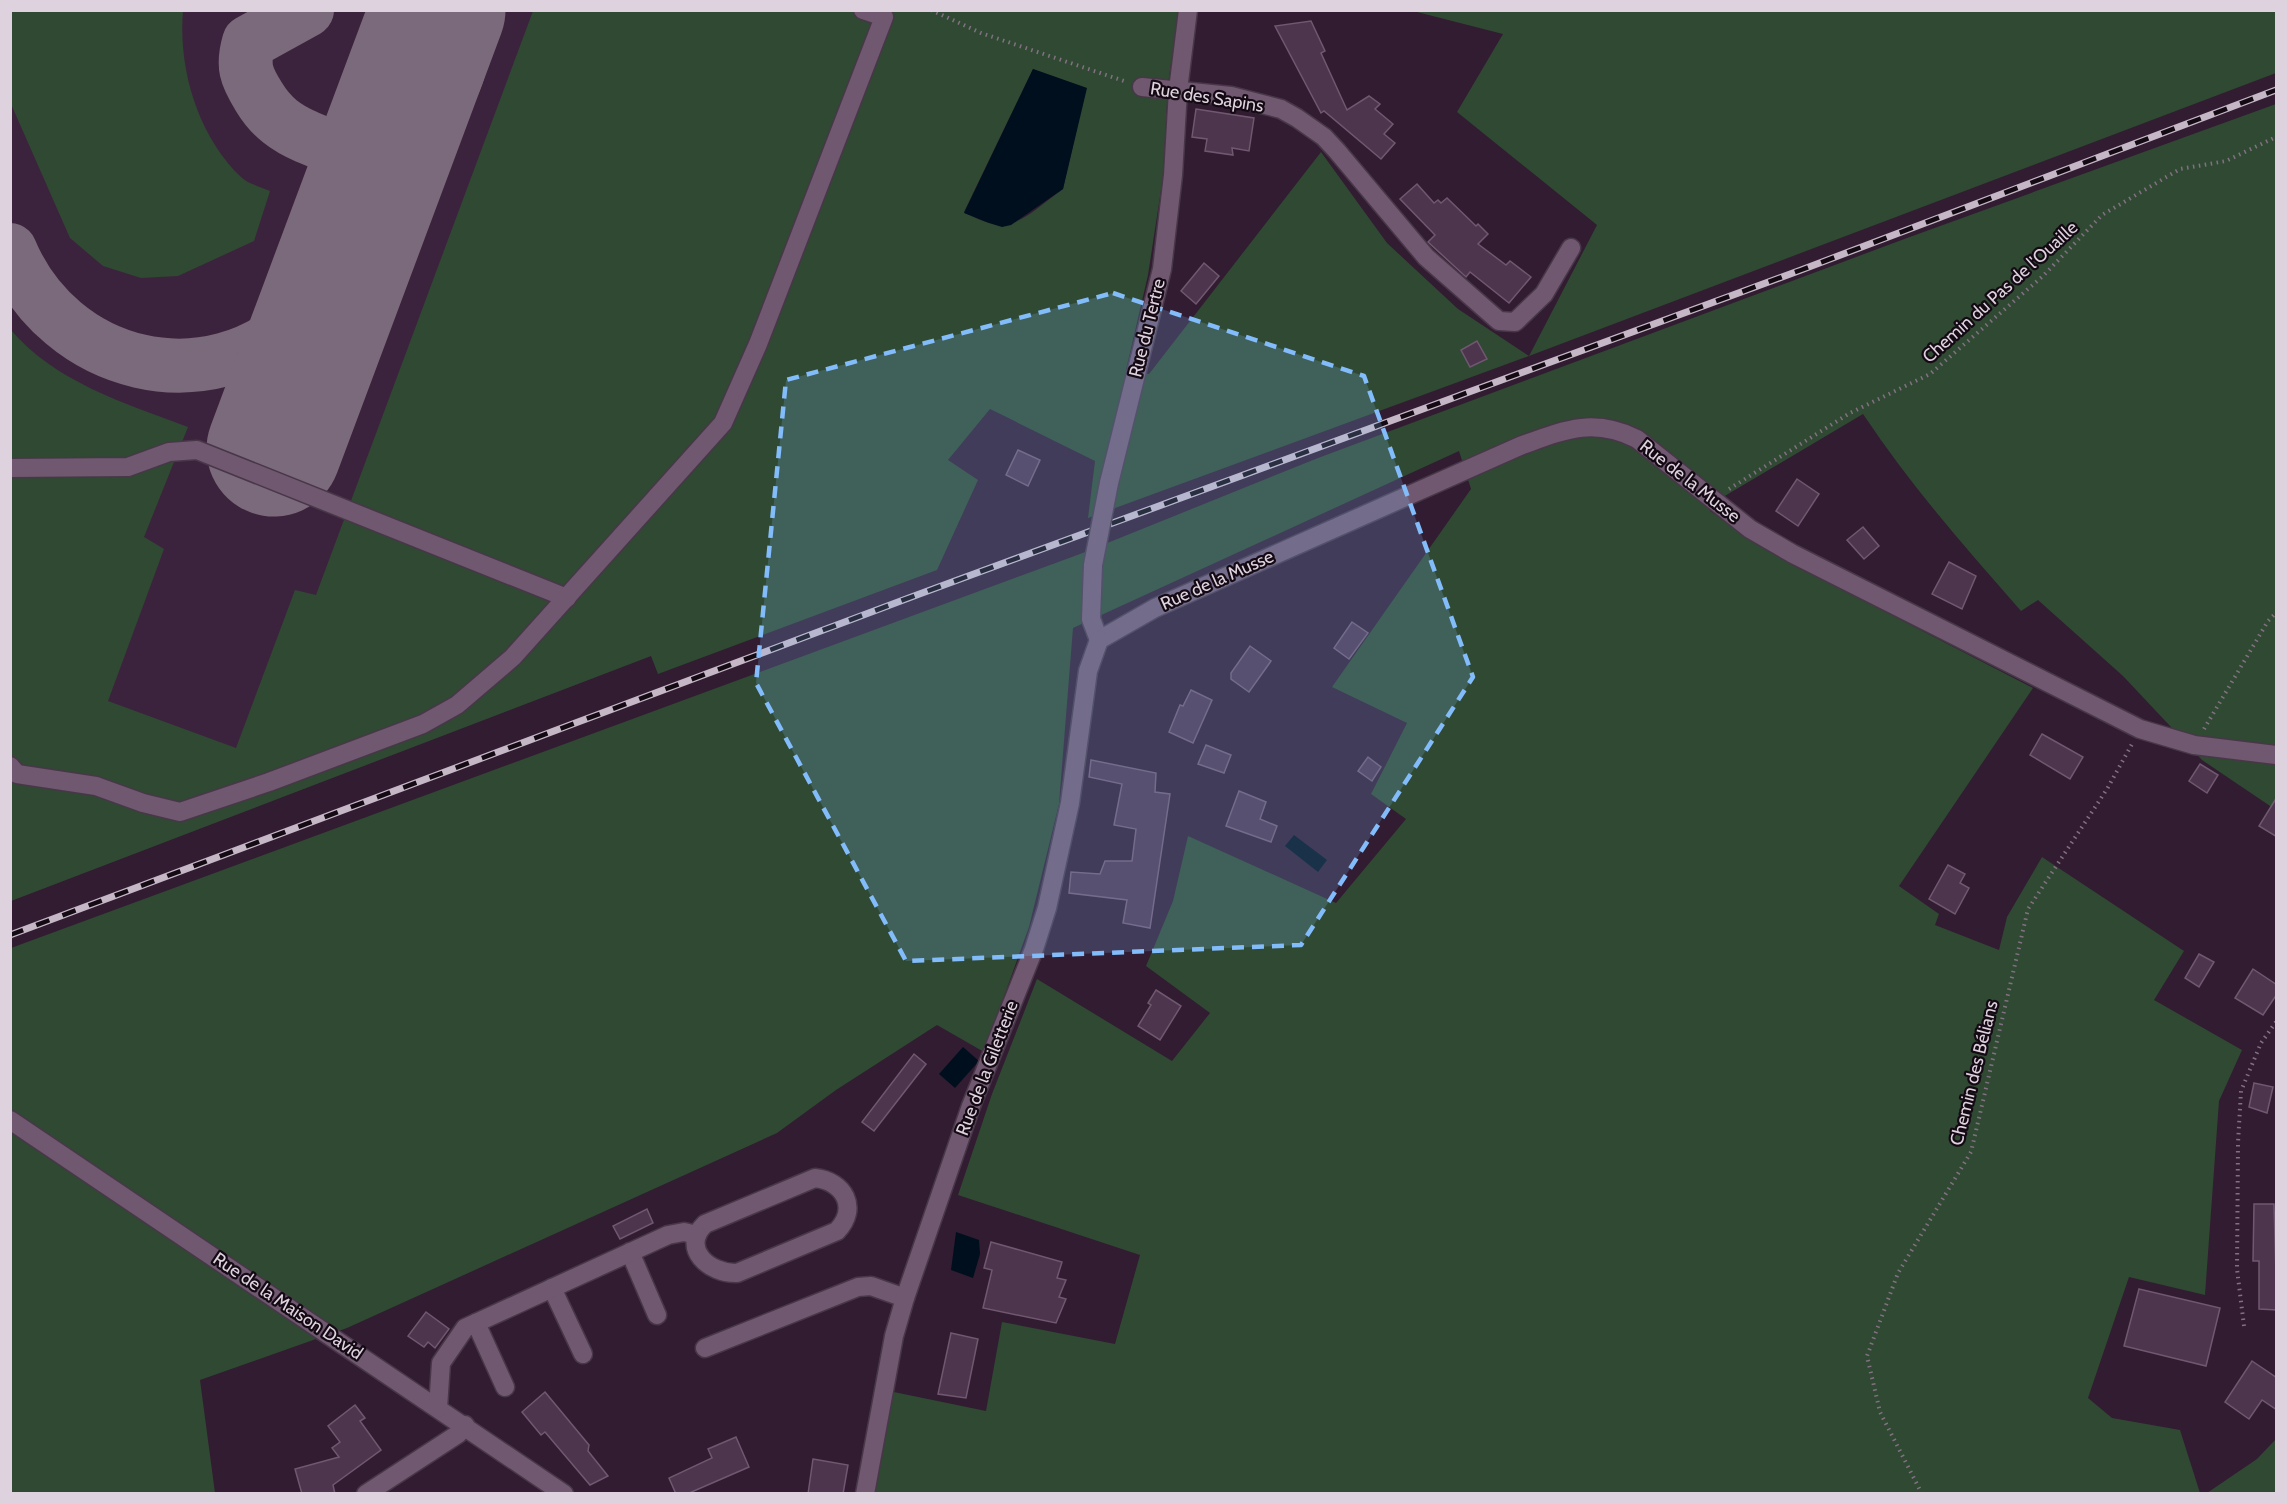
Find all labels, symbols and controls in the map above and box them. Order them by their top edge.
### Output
street label: Rue des Sapins [1149,77,1265,117]
street label: Chemin du Pas de l'Ouaille [1918,217,2082,367]
street label: Rue du Tertre [1124,277,1170,379]
street label: Rue de la Musse [1635,435,1745,527]
street label: Rue de la Musse [1157,545,1277,615]
street label: Rue de la Giletterie [951,997,1023,1139]
street label: Chemin des Bélians [1945,998,2003,1148]
street label: Rue de la Maison David [209,1248,367,1364]

